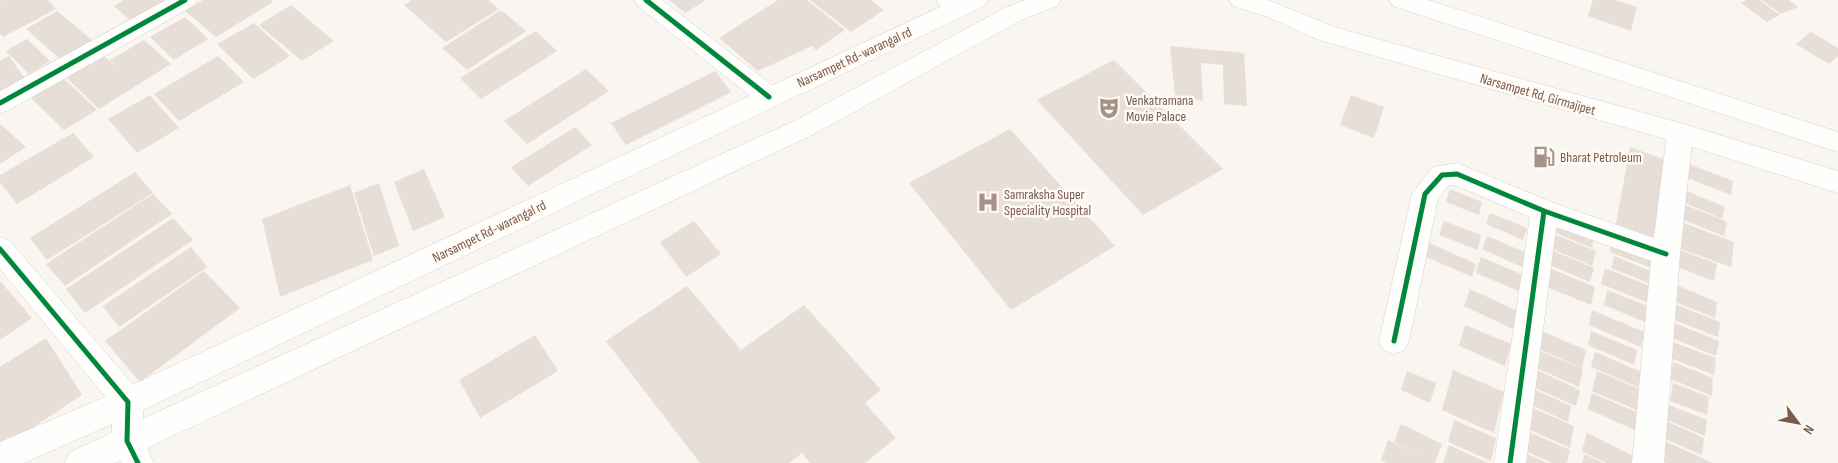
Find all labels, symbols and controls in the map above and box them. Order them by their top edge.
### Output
street label: Narsampet Rd-warangal rd [794,23,914,91]
street label: Narsampet Rd, Girmajipet [1478,70,1598,119]
place label: Venkatramana Movie Palace [1126,92,1193,125]
theatre icon: Venkatramana Movie Palace [1096,95,1122,121]
fuel station icon: Bharat Petroleum [1531,144,1557,170]
place label: Bharat Petroleum [1560,149,1642,166]
place label: Samraksha Super Speciality Hospital [1004,186,1091,219]
hospital icon: Samraksha Super Speciality Hospital [975,189,1001,215]
street label: Narsampet Rd-warangal rd [430,196,549,266]
north arrow [1773,398,1823,448]
text: N [1799,422,1818,437]

